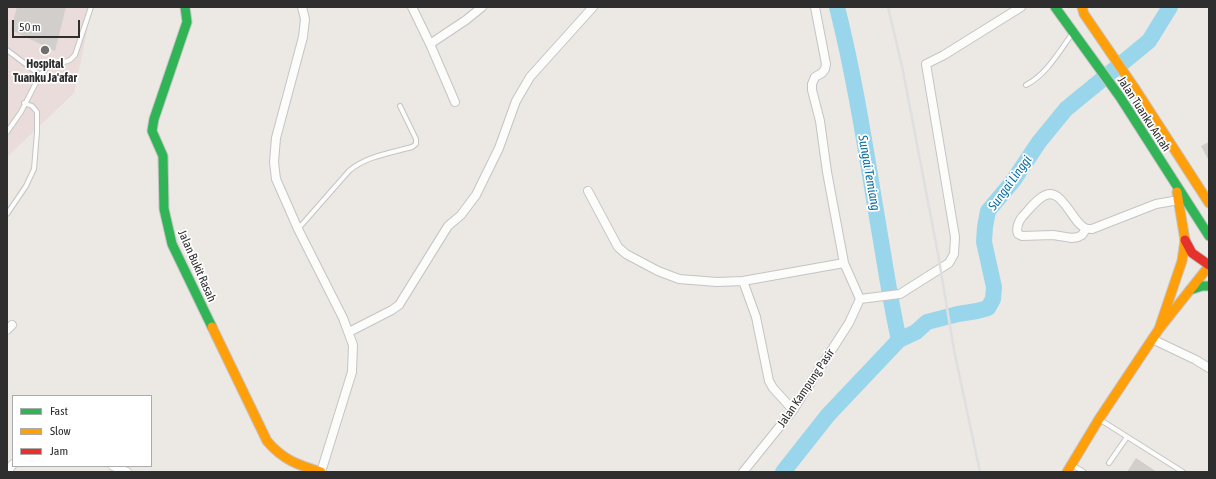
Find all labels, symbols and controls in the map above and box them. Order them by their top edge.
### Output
scale bar [14,12,82,38]
text: 50 m [19,20,41,34]
marker: Hospital Tuanku Ja'afar [39,44,51,56]
place label: Hospital Tuanku Ja'afar [13,57,77,85]
street label: Jalan Tuanku Antah [1114,74,1174,154]
water label: Sungai Temiang [855,134,883,212]
water label: Sungai Linggi [985,153,1035,213]
street label: Jalan Bukit Rasah [175,228,219,304]
street label: Jalan Kampung Pasir [774,346,838,430]
legend [12,395,152,467]
text: Fast [50,404,68,418]
text: Slow [50,424,71,438]
text: Jam [50,444,68,458]

